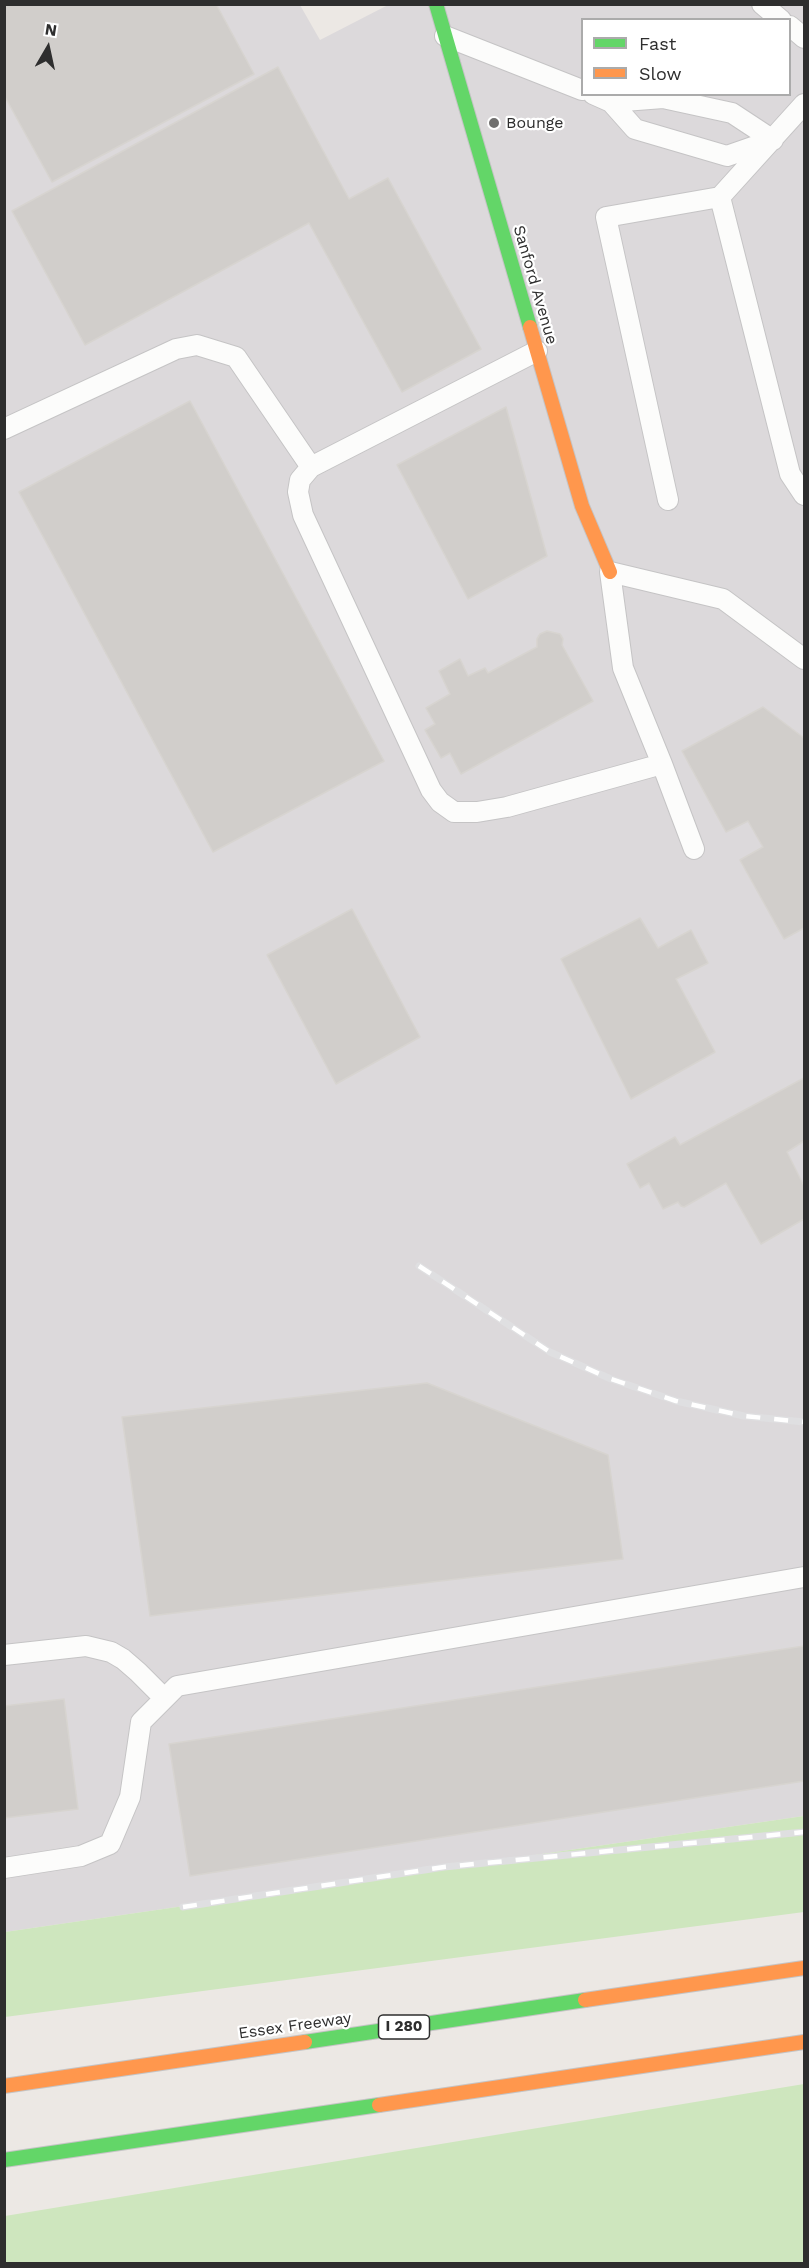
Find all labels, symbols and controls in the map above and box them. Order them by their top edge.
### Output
north arrow [18,18,78,78]
legend [581,18,791,96]
text: N [44,19,58,40]
text: Fast [639,33,676,54]
text: Slow [639,63,682,84]
place label: Bounge [506,113,564,133]
marker: Bounge [487,116,501,130]
street label: Sanford Avenue [509,223,561,347]
street label: Essex Freeway [237,2009,353,2043]
road number: I 280 [378,2015,430,2039]

